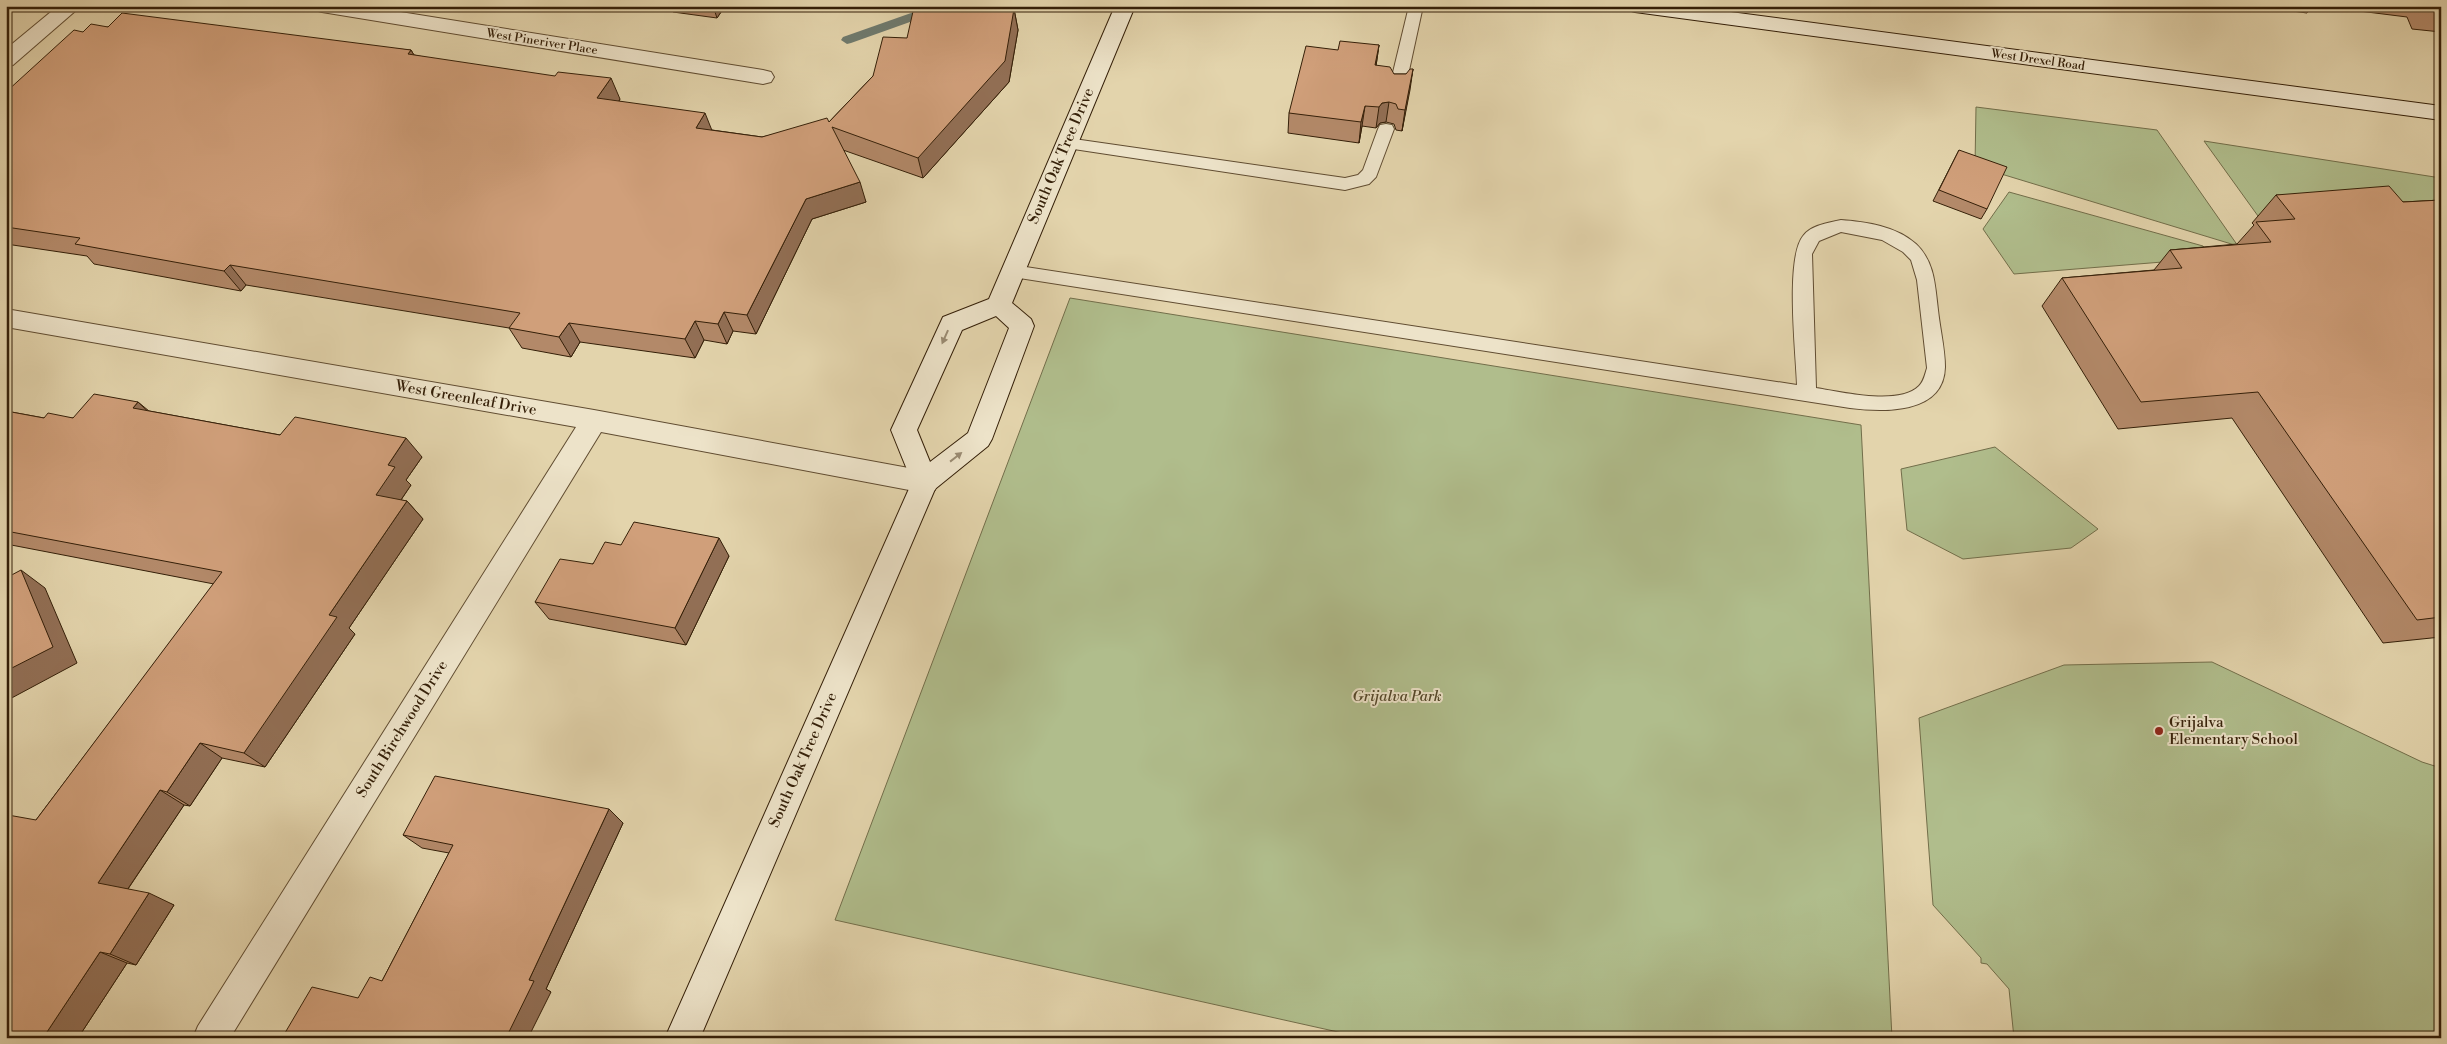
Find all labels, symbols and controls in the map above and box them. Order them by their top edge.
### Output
street label: West Pineriver Place [484,26,599,58]
street label: West Drexel Road [1989,46,2086,74]
street label: South Oak Tree Drive [1024,85,1098,227]
one-way arrow [941,330,949,344]
street label: West Greenleaf Drive [393,376,538,420]
one-way arrow [949,452,962,463]
street label: South Birchwood Drive [352,657,452,801]
park label: Grijalva Park [1352,687,1442,706]
street label: South Oak Tree Drive [765,689,841,831]
place label: Grijalva Elementary School [2169,713,2298,749]
marker: Grijalva Elementary School [2153,725,2165,737]

